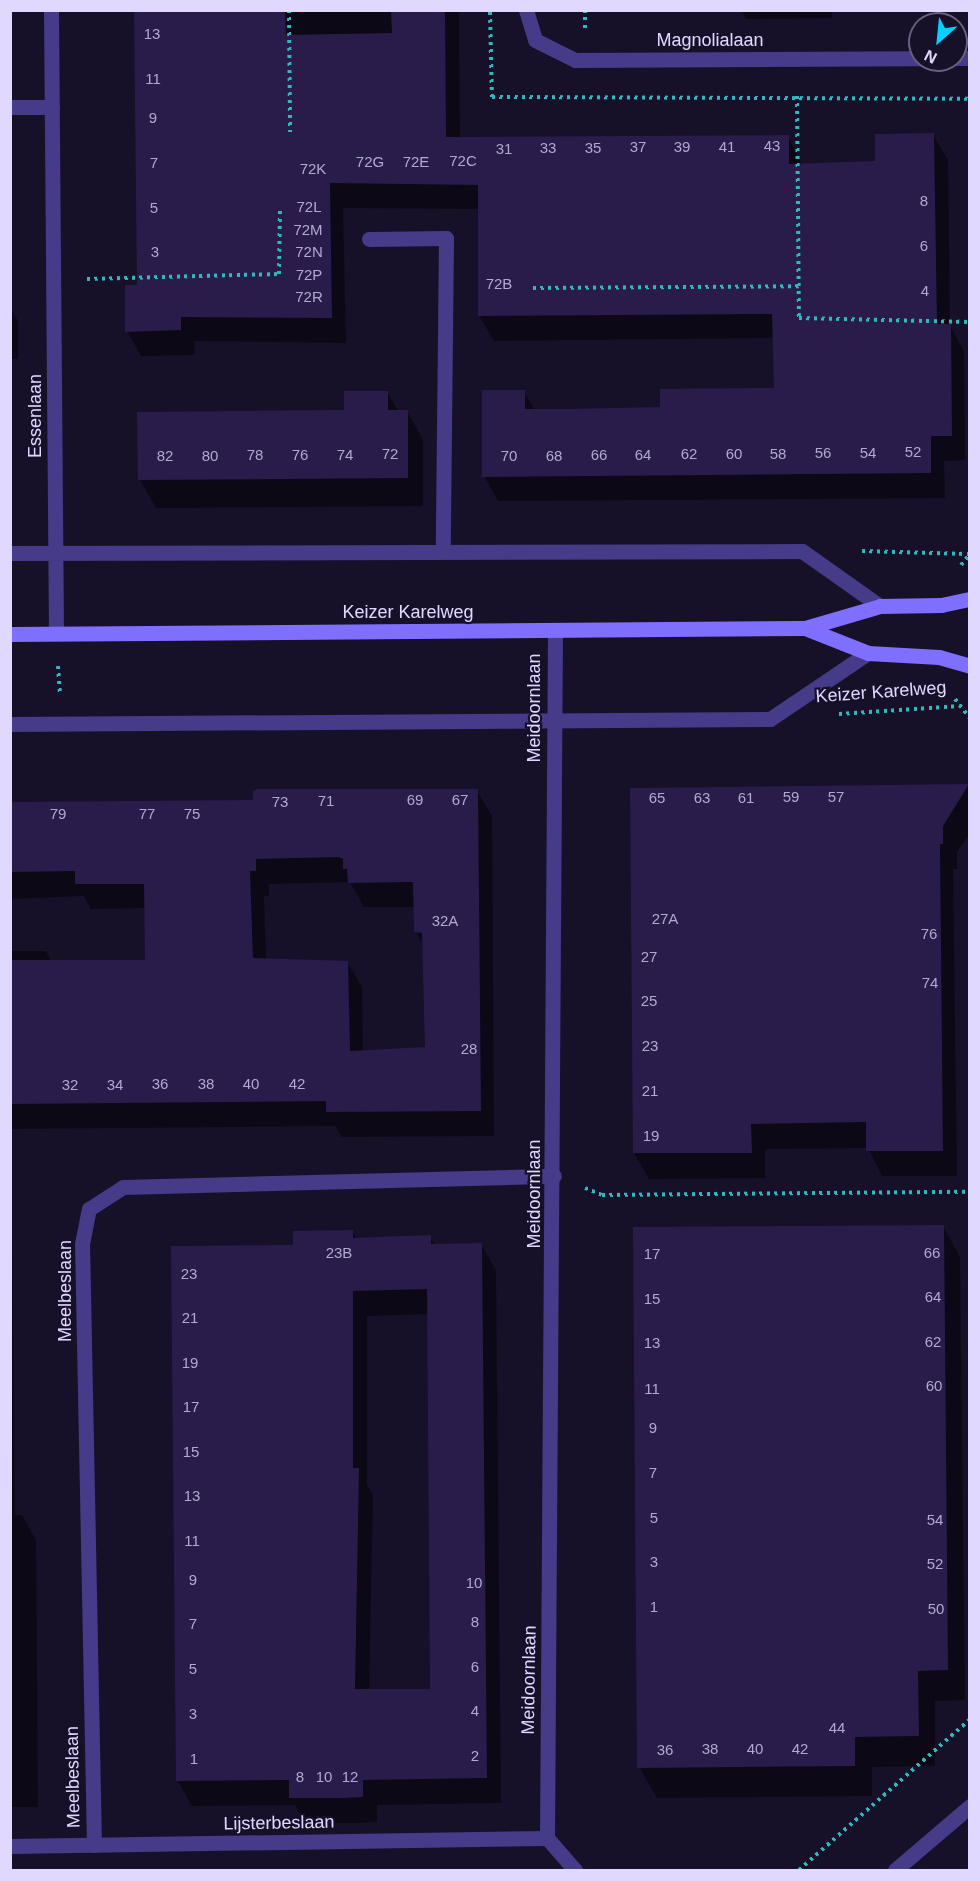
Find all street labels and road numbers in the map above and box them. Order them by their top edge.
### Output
street label: Magnolialaan [656,29,764,51]
street label: Essenlaan [24,374,46,458]
street label: Keizer Karelweg [342,601,474,623]
street label: Meidoornlaan [523,653,545,763]
street label: Keizer Karelweg [815,677,947,707]
street label: Meidoornlaan [523,1139,545,1249]
street label: Meelbeslaan [54,1240,76,1342]
street label: Meidoornlaan [517,1625,541,1735]
street label: Meelbeslaan [61,1726,85,1828]
street label: Lijsterbeslaan [223,1811,335,1835]

